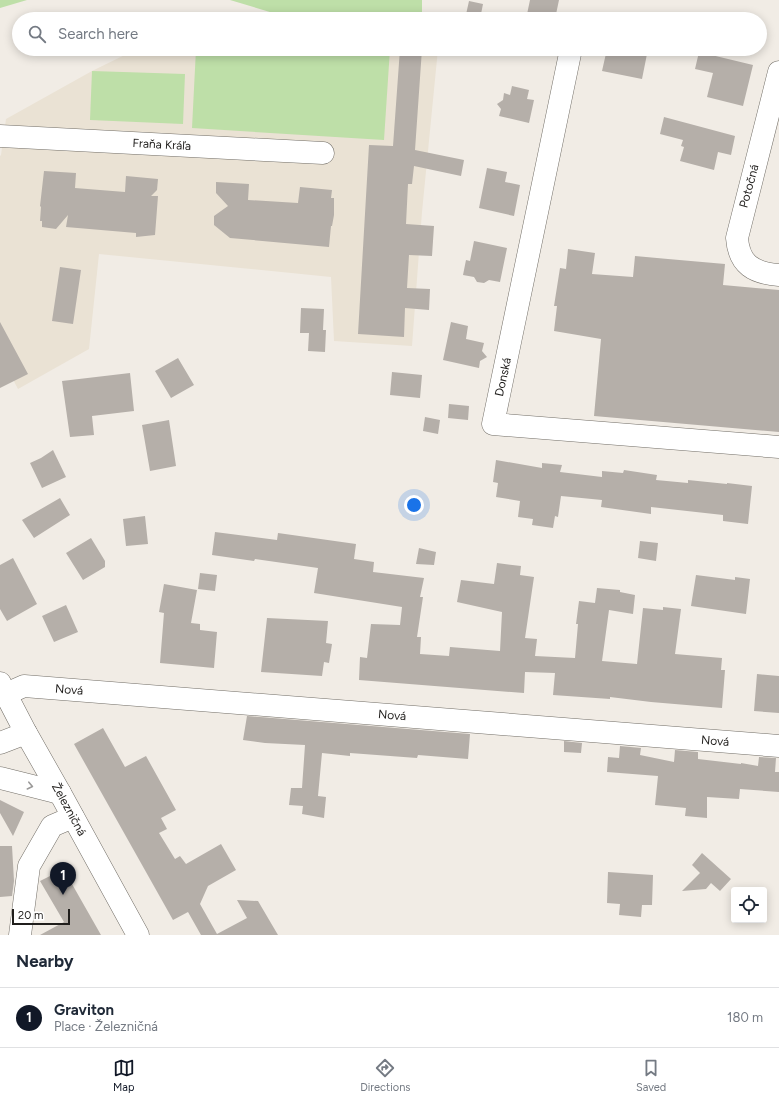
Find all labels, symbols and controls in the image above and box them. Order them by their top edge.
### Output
search box [12,12,767,56]
icon: search [26,23,48,45]
text: Search here [58,25,138,43]
street label: Fraňa Kráľa [132,136,191,153]
street label: Potočná [736,163,762,209]
street label: Donská [492,356,514,398]
your location [404,495,424,515]
street label: Nová [54,681,84,698]
street label: Nová [377,707,407,723]
street label: Nová [700,733,730,749]
street label: Železničná [49,780,89,838]
one-way arrow [27,781,33,789]
pin: 1 [50,862,76,895]
map controls [731,887,767,923]
button: locate [731,887,767,923]
scale bar [12,907,70,926]
text: 20 m [18,909,43,922]
text: Nearby [16,951,74,971]
text: Graviton [54,1001,114,1019]
text: 1 [26,1010,32,1025]
text: 180 m [727,1010,763,1025]
text: Place · Železničná [54,1019,158,1034]
tab: Map [113,1057,135,1094]
tab: Directions [360,1057,410,1094]
tab: Saved [636,1057,666,1094]

